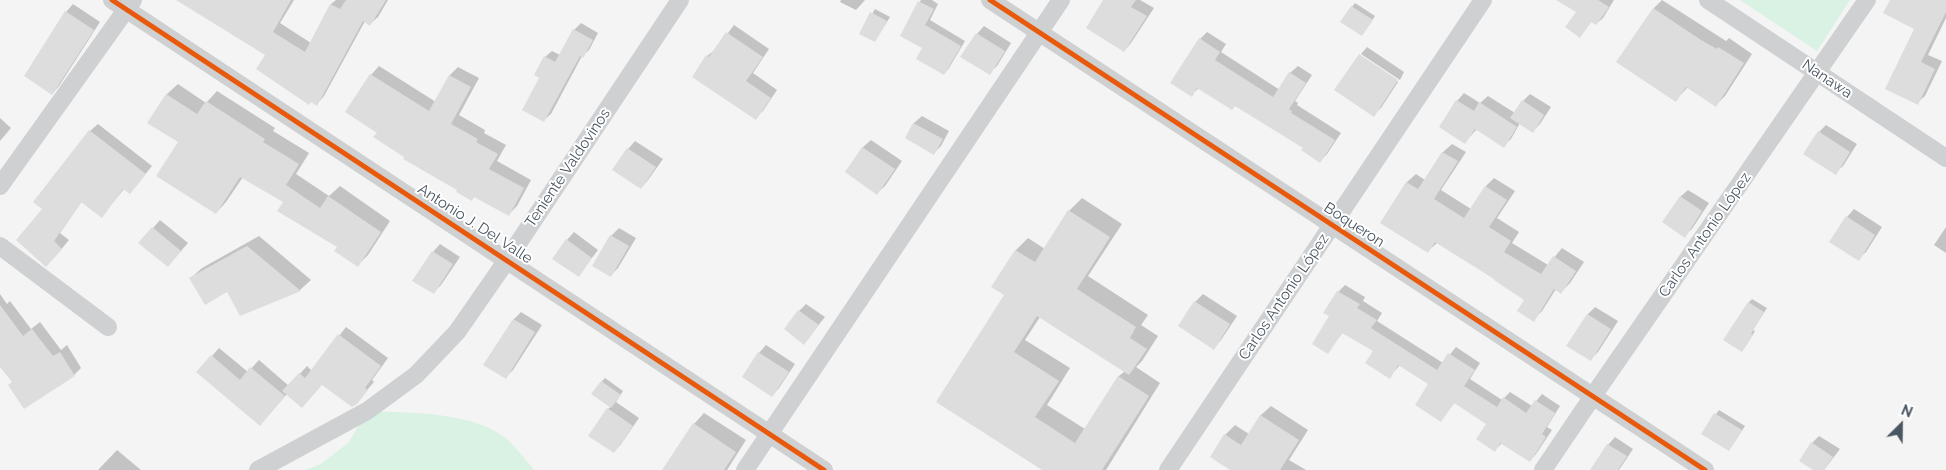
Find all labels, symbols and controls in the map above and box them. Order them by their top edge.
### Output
street label: Nanawa [1799,56,1855,102]
street label: Teniente Valdovinos [522,105,614,231]
street label: Carlos Antonio López [1655,169,1755,301]
street label: Antonio J. Del Valle [414,180,536,268]
street label: Boqueron [1320,199,1388,251]
street label: Carlos Antonio López [1235,231,1333,363]
north arrow [1876,400,1926,450]
text: N [1899,402,1915,421]

